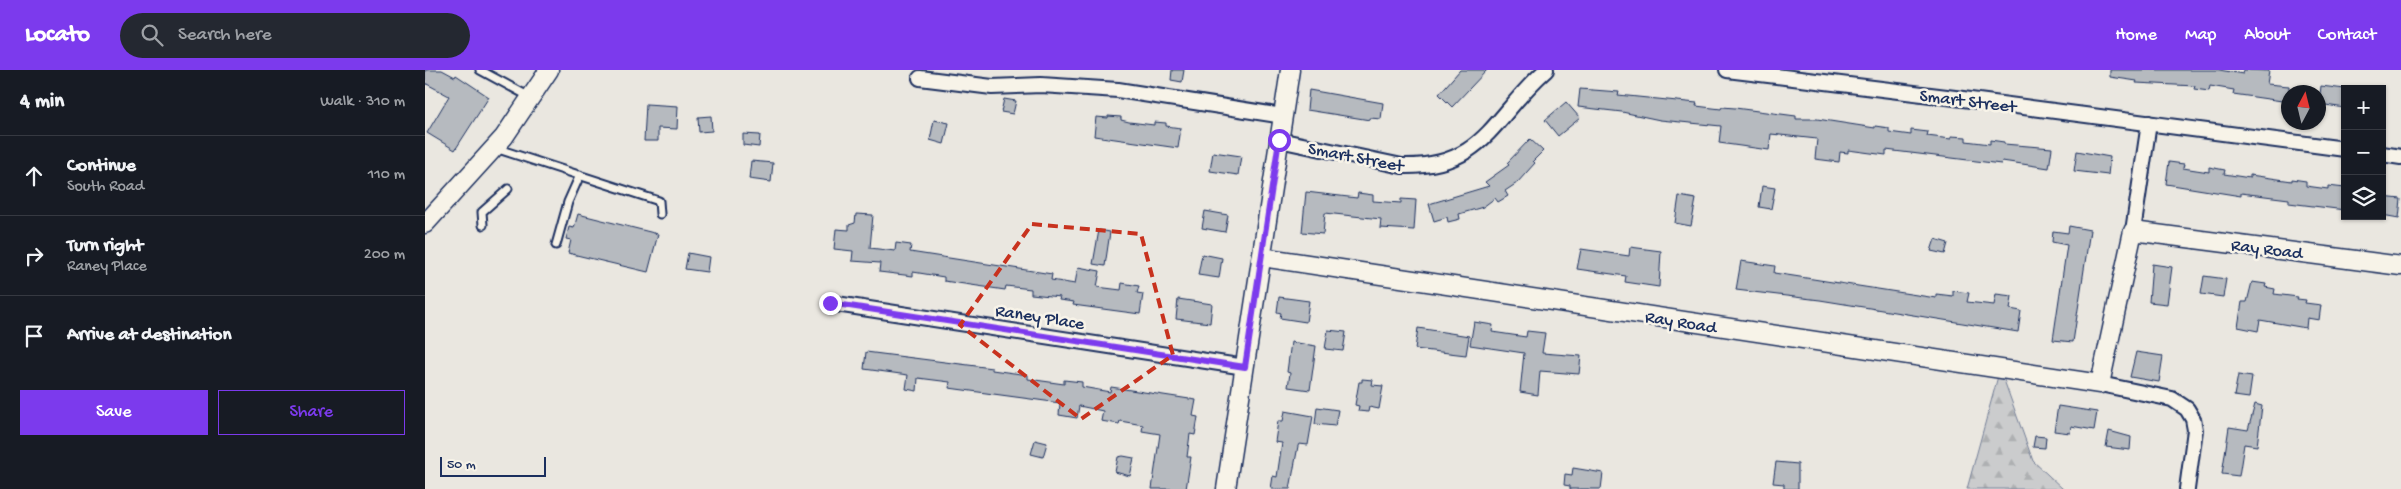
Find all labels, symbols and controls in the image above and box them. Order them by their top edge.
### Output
search box [120,13,470,58]
text: Locato [25,21,90,50]
icon: search [138,21,166,49]
text: Search here [178,24,272,47]
text: Home [2115,25,2157,46]
text: Map [2185,25,2216,46]
text: About [2244,25,2290,46]
text: Contact [2318,25,2376,46]
north arrow [2281,85,2326,130]
map controls [2341,85,2386,220]
button: + [2341,85,2386,130]
street label: Smart Street [1918,86,2019,119]
text: 4 min [20,90,64,115]
text: Walk · 310 m [320,93,405,112]
route start [1268,129,1291,152]
button: − [2341,130,2386,175]
street label: Smart Street [1306,139,1407,178]
text: Continue [67,155,136,178]
icon: ahead [20,162,48,190]
text: 110 m [368,166,405,185]
button: layers [2341,175,2386,220]
text: South Road [67,178,144,197]
text: Turn right [67,235,143,258]
street label: Ray Road [2230,236,2305,265]
icon: right [20,242,48,270]
text: 200 m [364,246,405,265]
text: Raney Place [67,258,147,277]
route end [819,292,842,315]
street label: Raney Place [994,301,1086,336]
street label: Ray Road [1643,307,1719,340]
icon: arrive [20,322,48,350]
text: Arrive at destination [67,324,231,347]
button: Save [20,390,208,435]
button: Share [218,390,405,435]
scale bar [440,454,546,477]
text: 50 m [447,457,476,474]

